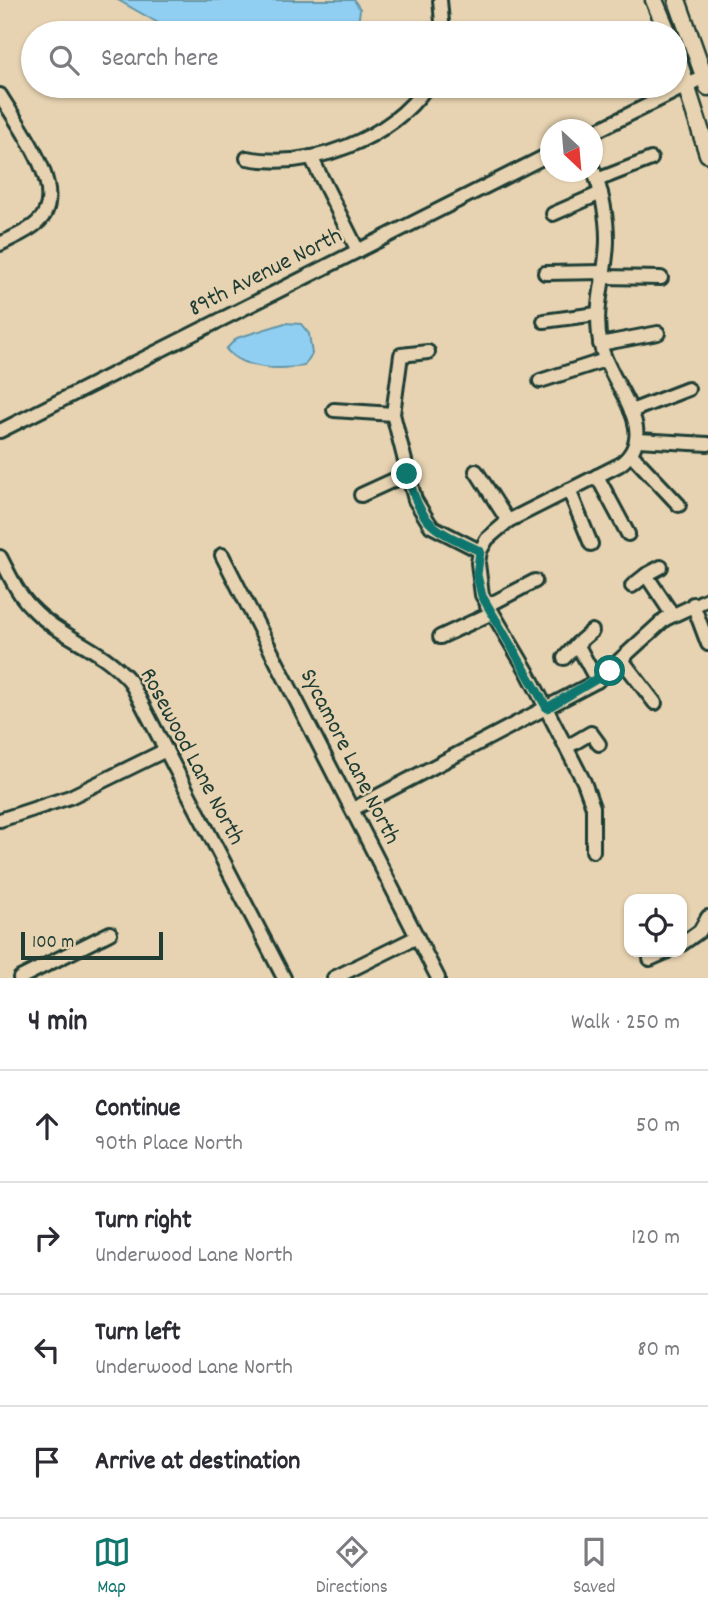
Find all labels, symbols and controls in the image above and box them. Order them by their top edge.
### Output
search box [21,21,687,98]
icon: search [45,41,83,79]
text: Search here [101,41,219,78]
north arrow [540,119,603,182]
street label: 89th Avenue North [183,220,349,326]
route end [391,458,422,489]
route start [594,655,625,686]
street label: Rosewood Lane North [130,662,252,852]
street label: Sycamore Lane North [290,663,408,851]
map controls [624,894,687,957]
button: locate [624,894,687,957]
scale bar [21,929,163,961]
text: 100 m [32,930,74,957]
text: 4 min [28,1002,87,1045]
text: Walk · 250 m [571,1007,680,1040]
text: Continue [95,1091,180,1128]
icon: ahead [28,1107,66,1145]
text: 50 m [636,1110,680,1143]
text: 90th Place North [95,1128,243,1161]
text: Turn right [95,1203,192,1240]
icon: right [28,1219,66,1257]
text: 120 m [631,1222,680,1255]
text: Underwood Lane North [95,1240,293,1273]
text: Turn left [95,1315,181,1352]
icon: left [28,1331,66,1369]
text: 80 m [637,1334,680,1367]
text: Underwood Lane North [95,1352,293,1385]
icon: arrive [28,1443,66,1481]
text: Arrive at destination [95,1444,300,1481]
tab: Map [93,1533,131,1602]
tab: Directions [316,1533,388,1602]
tab: Saved [573,1533,615,1602]

